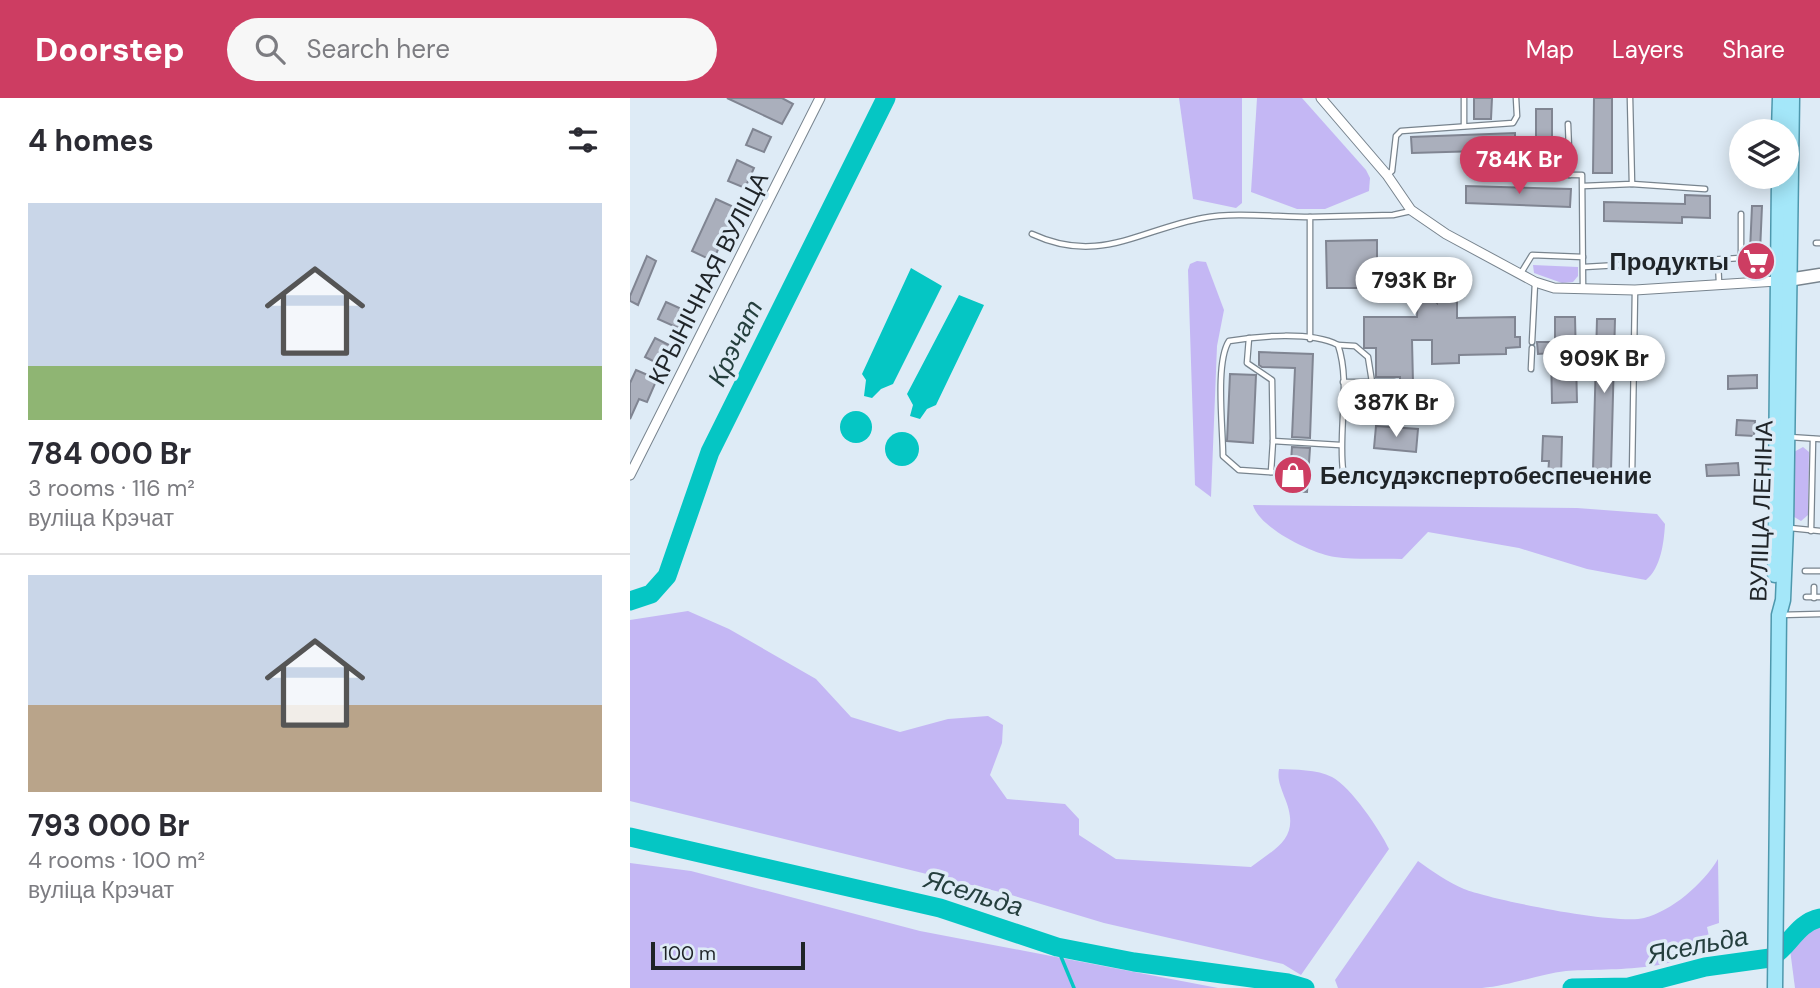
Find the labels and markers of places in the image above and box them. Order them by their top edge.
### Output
pin: 784K Br [1454,136,1584,196]
supermarket icon: Продукты [1735,240,1777,282]
place label: Продукты [1610,246,1729,277]
pin: 793K Br [1349,258,1479,317]
pin: 909K Br [1539,336,1669,395]
pin: 387K Br [1331,380,1461,439]
shop icon: Белсудэкспертобеспечение [1272,454,1314,496]
place label: Белсудэкспертобеспечение [1320,460,1652,491]

